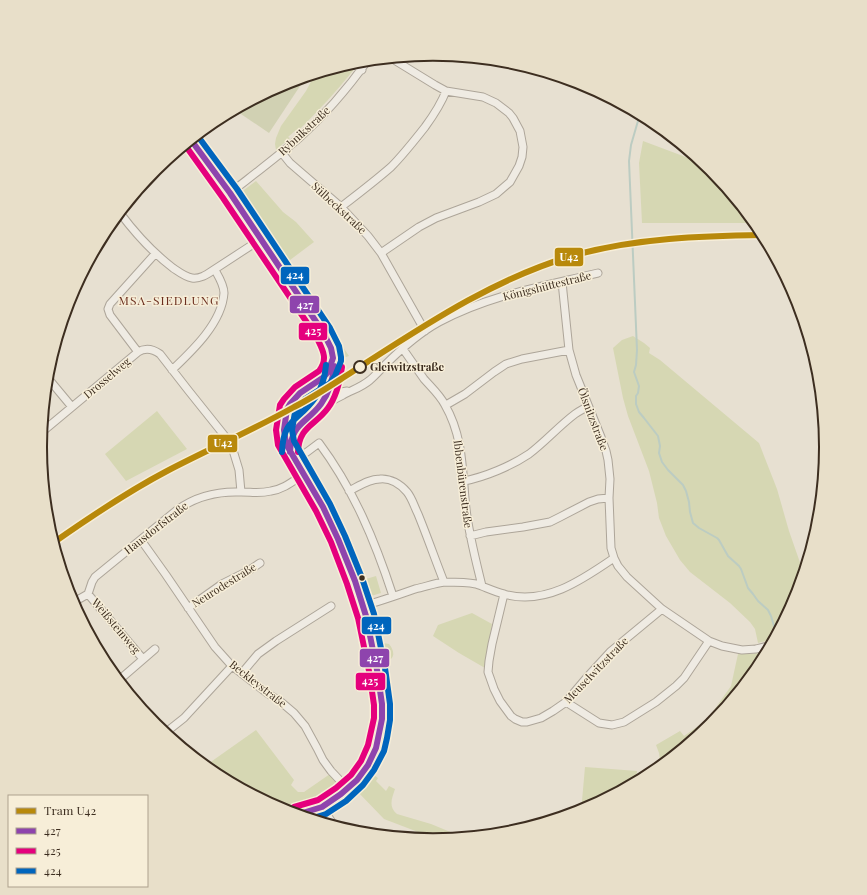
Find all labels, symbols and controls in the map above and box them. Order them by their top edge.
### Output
street label: Rybnikstraße [275,102,333,159]
street label: Sülbeckstraße [309,178,370,237]
line badge: U42 [554,247,584,267]
text: U42 [559,249,579,264]
line badge: 424 [280,266,310,285]
text: 424 [286,267,304,282]
street label: Königshüttestraße [501,267,593,304]
district label: MSA-SIEDLUNG [119,292,219,308]
line badge: 427 [289,295,320,314]
text: 427 [297,297,313,312]
line badge: 425 [298,322,328,341]
text: 425 [305,323,321,338]
street label: Drosselweg [80,353,133,402]
place label: Gleiwitzstraße [370,359,445,374]
marker: Gleiwitzstraße [353,360,367,374]
street label: Ölsnitzstraße [575,385,612,453]
line badge: U42 [207,434,238,453]
text: U42 [213,435,233,450]
street label: Ibbenbürenstraße [451,439,476,529]
street label: Hausdorfstraße [121,498,191,557]
street label: Neurodestraße [189,559,259,610]
unlabelled marker [357,573,367,583]
street label: Weißsteinweg [88,594,144,657]
line badge: 424 [361,616,392,635]
text: 424 [367,618,385,633]
street label: Meuselwitzstraße [560,633,632,706]
line badge: 427 [359,648,390,668]
text: 427 [367,650,383,665]
street label: Beckleystraße [227,657,290,711]
line badge: 425 [355,672,386,691]
text: 425 [362,673,378,688]
legend [8,795,148,887]
text: Tram U42 [44,802,97,818]
text: 427 [44,822,61,838]
text: 425 [44,842,61,858]
text: 424 [44,862,62,878]

